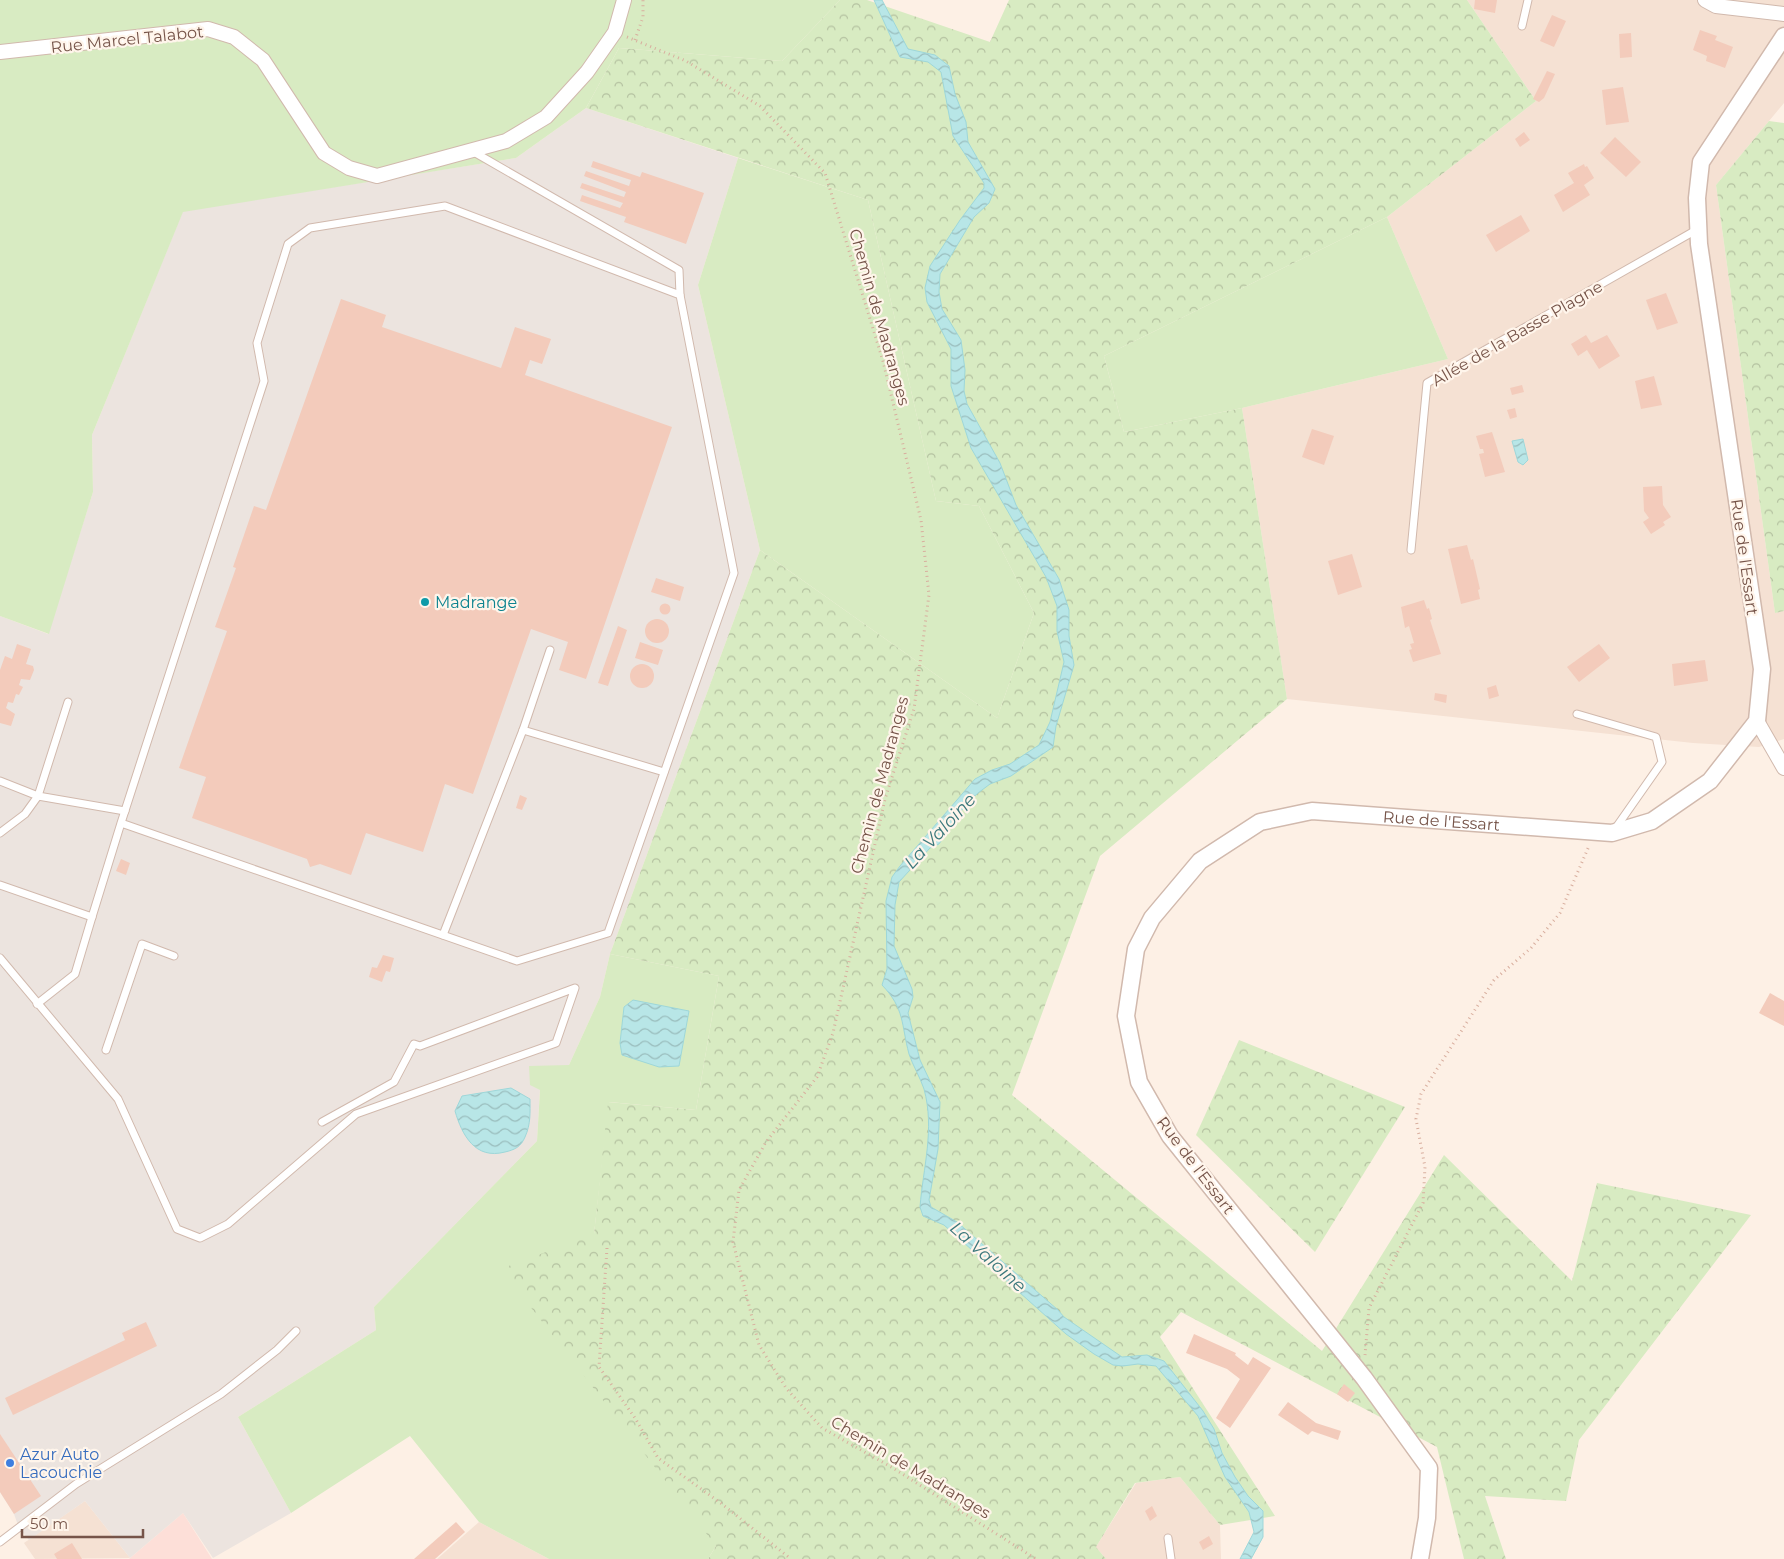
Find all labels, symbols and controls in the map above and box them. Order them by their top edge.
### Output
street label: Rue Marcel Talabot [50,22,205,57]
street label: Chemin de Madranges [845,227,914,408]
street label: Allée de la Basse Plagne [1429,277,1606,390]
street label: Rue de l'Essart [1727,498,1762,617]
place label: Madrange [435,593,517,612]
marker: Madrange [419,596,431,608]
street label: Chemin de Madranges [847,694,912,876]
water label: La Valoine [900,789,981,873]
street label: Rue de l'Essart [1382,807,1501,835]
street label: Rue de l'Essart [1153,1113,1239,1218]
water label: La Valoine [945,1217,1031,1297]
street label: Chemin de Madranges [827,1412,994,1523]
place label: Azur Auto Lacouchie [20,1445,102,1482]
marker: Azur Auto Lacouchie [4,1457,16,1469]
scale bar [22,1506,144,1538]
text: 50 m [30,1514,68,1533]

